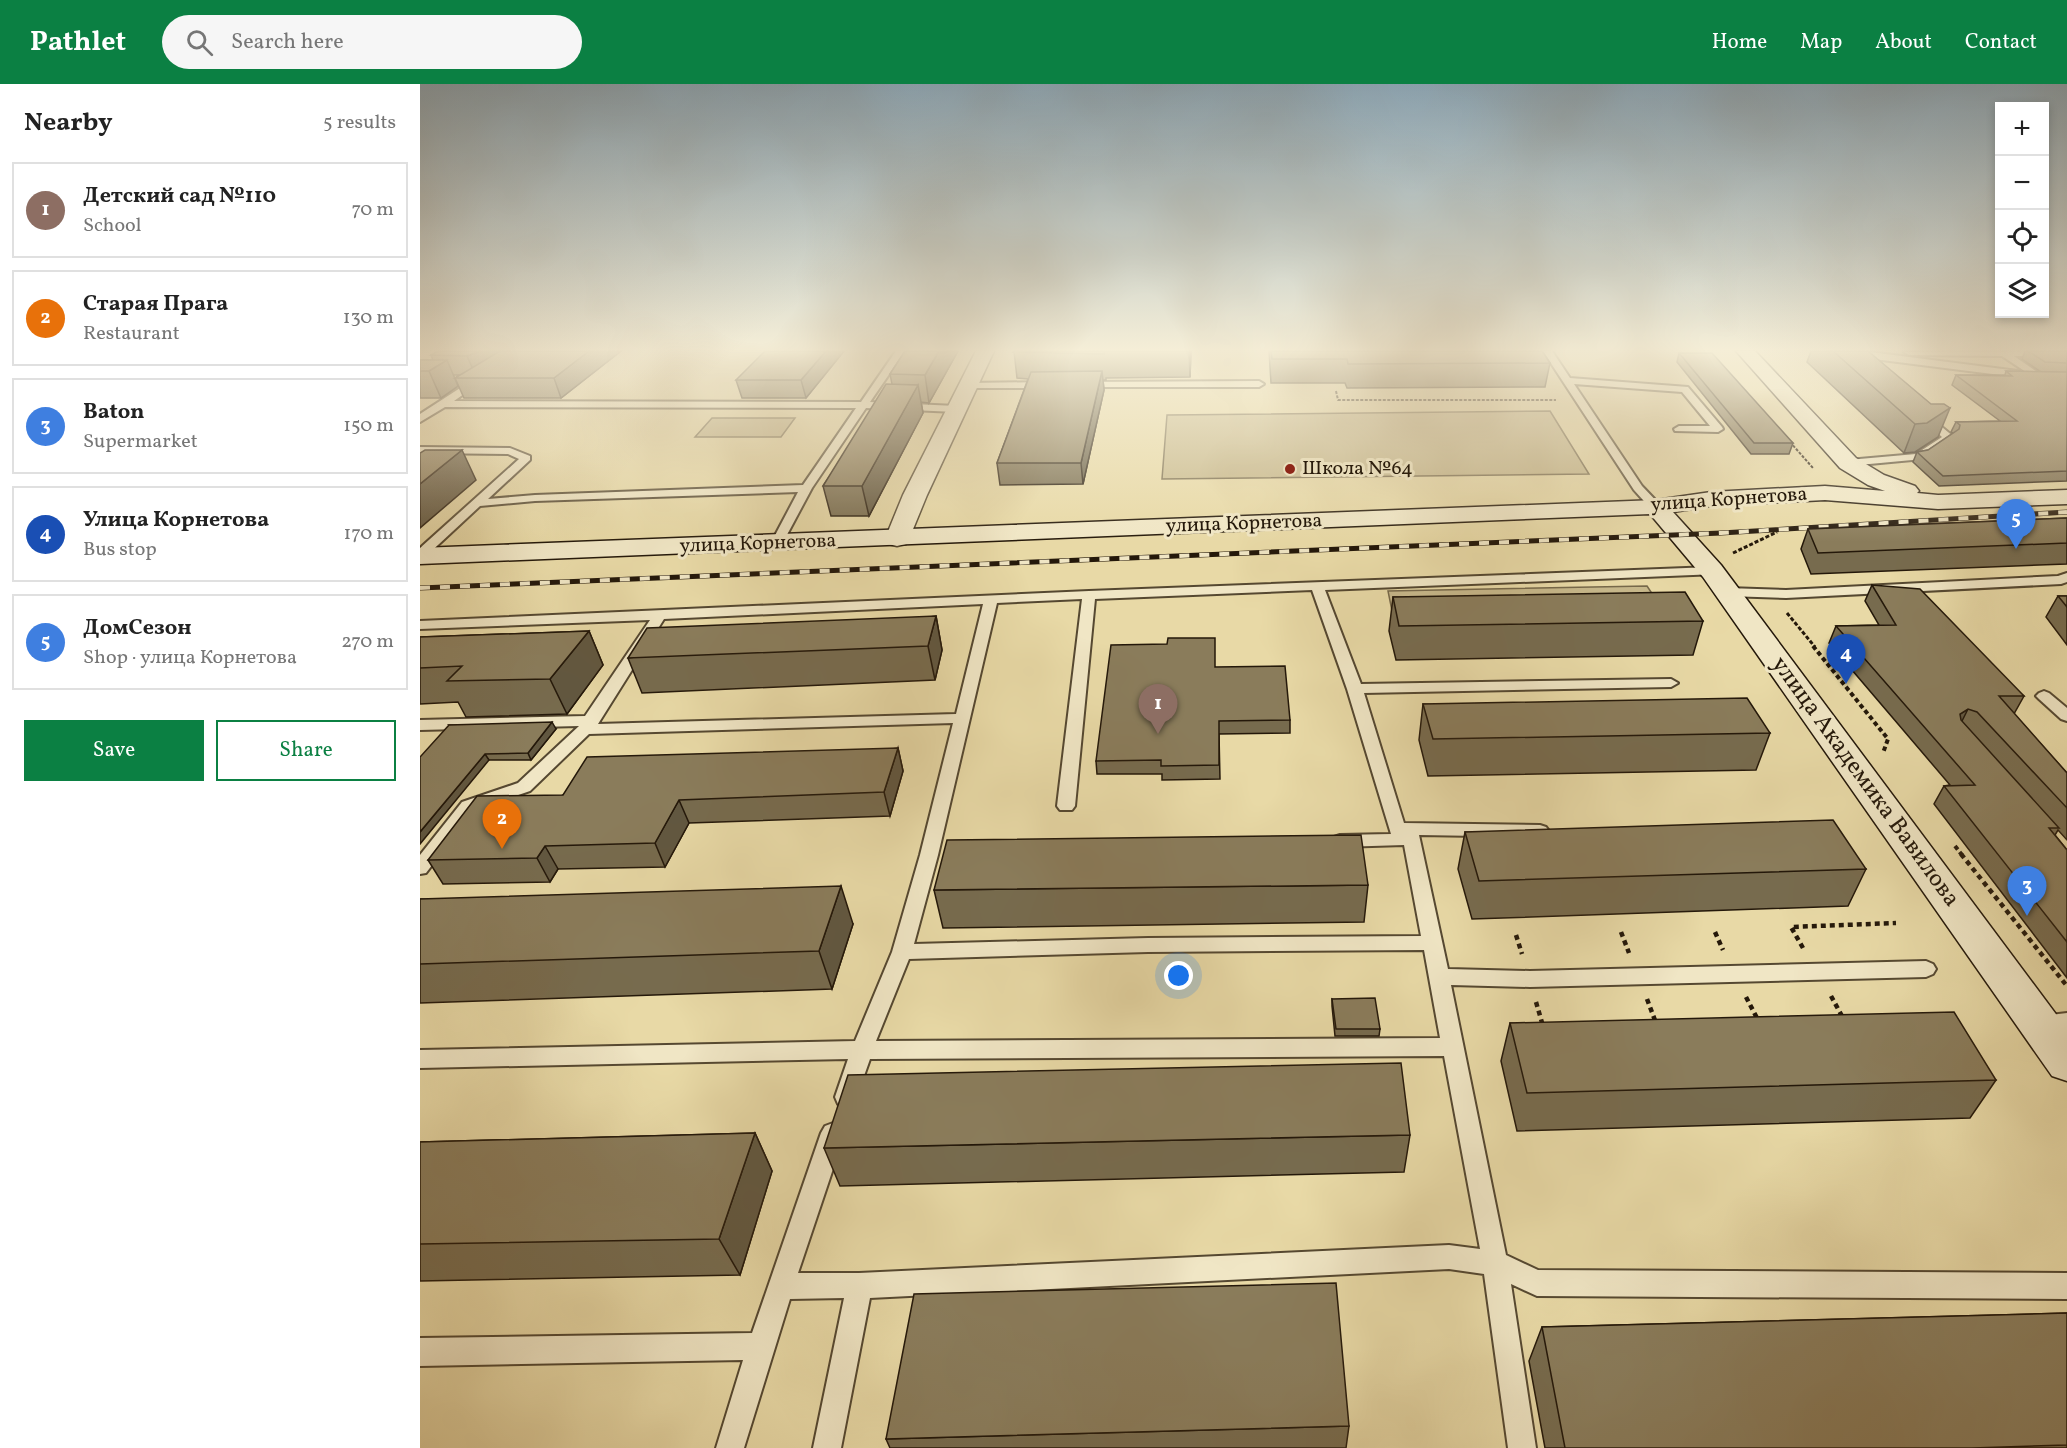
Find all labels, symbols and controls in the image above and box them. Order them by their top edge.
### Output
search box [162,15,582,69]
text: Pathlet [30,23,126,62]
icon: search [183,26,216,59]
text: Search here [231,27,344,58]
text: Home [1712,28,1767,57]
text: Map [1800,28,1842,57]
text: About [1875,28,1932,57]
text: Contact [1965,28,2037,57]
map controls [1995,102,2049,318]
button: + [1995,102,2049,156]
text: Nearby [24,105,113,141]
text: 5 results [323,109,396,137]
button: − [1995,156,2049,210]
text: Детский сад №110 [83,181,276,212]
text: 1 [41,196,50,224]
text: 70 m [351,196,394,224]
button: locate [1995,210,2049,264]
text: School [83,212,141,240]
button: layers [1995,264,2049,318]
text: Старая Прага [83,289,228,320]
text: 2 [40,304,51,332]
text: 130 m [343,304,394,332]
text: Restaurant [83,320,180,348]
text: Baton [83,397,145,428]
text: 3 [40,412,51,440]
text: 150 m [343,412,394,440]
text: Supermarket [83,428,198,456]
place label: Школа №64 [1302,455,1413,483]
marker: Школа №64 [1283,462,1297,476]
street label: улица Корнетова [1650,481,1808,519]
pin: 5 [1996,500,2036,549]
text: Улица Корнетова [83,505,269,536]
street label: улица Корнетова [1165,507,1323,541]
text: 4 [39,520,52,548]
text: 170 m [344,520,394,548]
street label: улица Корнетова [679,527,837,561]
text: Bus stop [83,536,157,564]
text: ДомСезон [83,613,192,644]
text: 5 [41,628,50,656]
text: 270 m [341,628,394,656]
pin: 4 [1826,634,1866,684]
text: Shop · улица Корнетова [83,644,297,672]
street label: улица Академика Вавилова [1762,650,1968,914]
pin: 1 [1138,684,1178,734]
button: Save [24,720,204,781]
button: Share [216,720,396,781]
pin: 2 [482,800,521,849]
pin: 3 [2008,866,2046,916]
your location [1164,961,1193,990]

